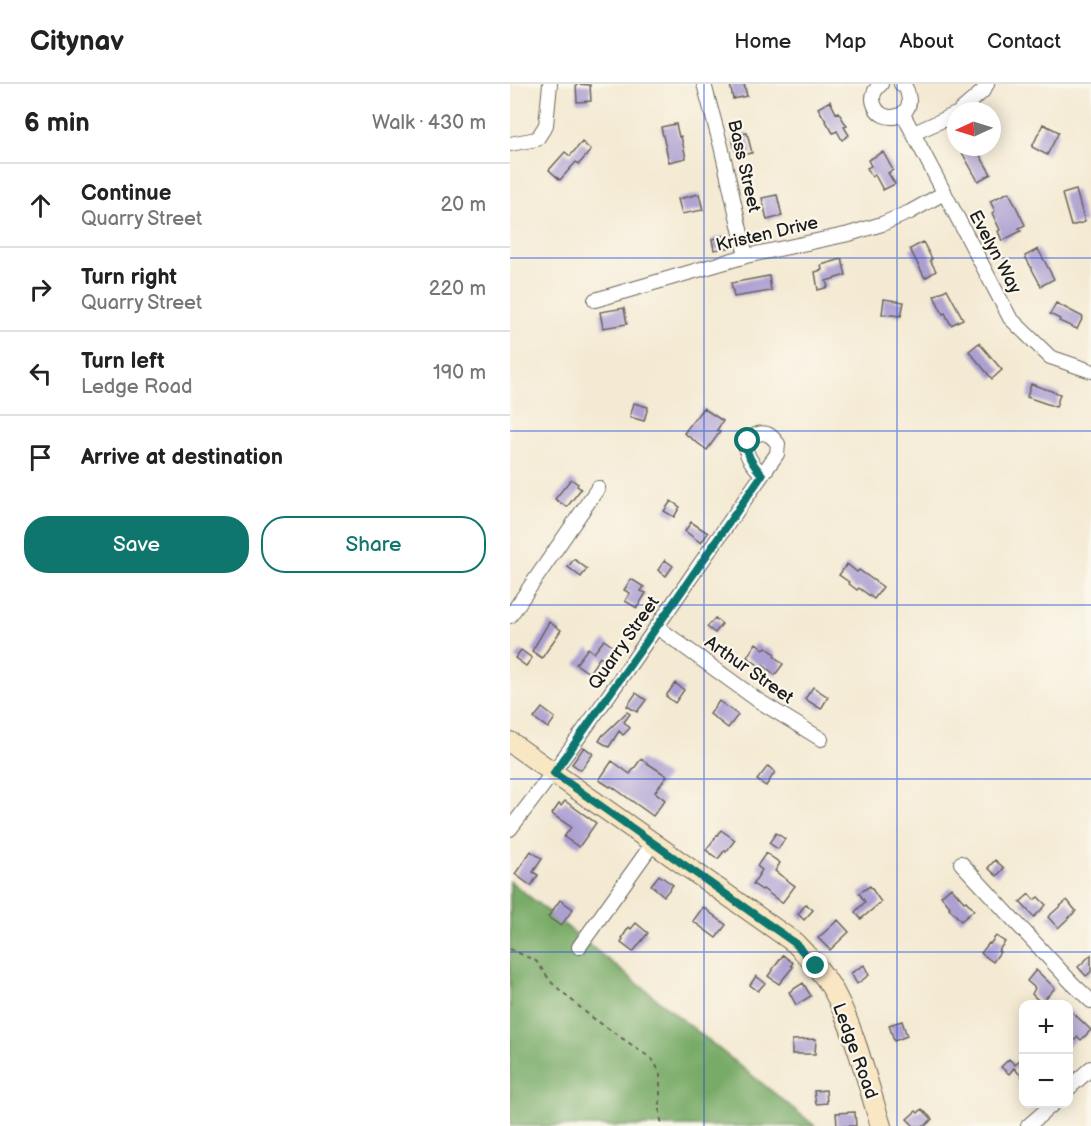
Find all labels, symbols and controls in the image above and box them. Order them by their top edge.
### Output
text: Citynav [30,25,124,58]
text: Home [734,29,791,54]
text: Map [824,29,866,54]
text: About [899,29,954,54]
text: Contact [987,29,1061,54]
north arrow [947,102,1001,156]
text: 6 min [24,108,90,139]
text: Walk · 430 m [372,111,486,135]
street label: Bass Street [723,118,765,215]
text: Continue [81,180,171,207]
icon: ahead [24,189,57,222]
text: 20 m [441,193,486,217]
text: Quarry Street [81,207,202,231]
street label: Evelyn Way [964,207,1026,298]
street label: Kristen Drive [714,212,820,256]
text: Turn right [81,264,177,291]
icon: right [24,273,57,306]
text: 220 m [429,277,486,301]
text: Quarry Street [81,291,202,315]
text: Turn left [81,348,165,375]
icon: left [24,357,57,390]
text: 190 m [433,361,486,385]
text: Ledge Road [81,375,192,399]
route start [734,427,760,453]
icon: arrive [24,441,57,474]
text: Arrive at destination [81,444,283,471]
button: Save [24,516,249,573]
button: Share [261,516,486,573]
street label: Quarry Street [584,592,664,694]
street label: Arthur Street [701,632,798,709]
route end [802,952,828,978]
street label: Ledge Road [828,1000,882,1102]
map controls [1019,1000,1073,1108]
button: + [1019,1000,1073,1054]
button: − [1019,1054,1073,1108]

